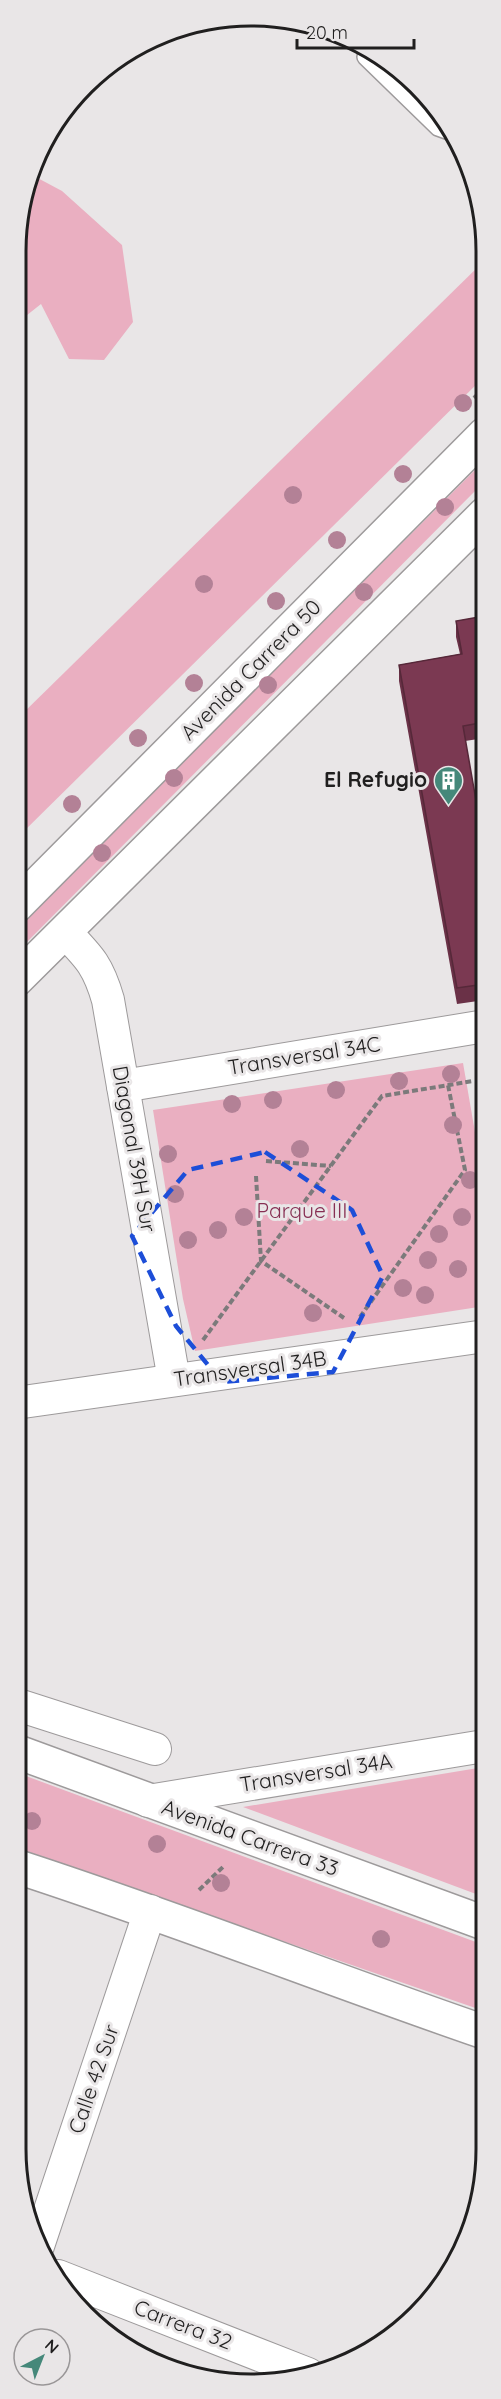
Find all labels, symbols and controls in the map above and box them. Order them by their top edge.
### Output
scale bar [297,12,414,50]
text: 20 m [306,21,348,44]
street label: Avenida Carrera 50 [175,594,326,745]
building icon: El Refugio [432,764,464,806]
place label: El Refugio [324,766,427,792]
street label: Transversal 34C [226,1030,382,1080]
street label: Diagonal 39H Sur [108,1064,162,1234]
park label: Parque III [257,1197,347,1223]
street label: Transversal 34B [172,1344,328,1392]
street label: Transversal 34A [238,1747,394,1797]
street label: Avenida Carrera 33 [159,1793,342,1881]
street label: Calle 42 Sur [62,2021,124,2137]
street label: Carrera 32 [131,2293,236,2355]
north arrow [12,2327,72,2387]
text: N [41,2334,63,2357]

